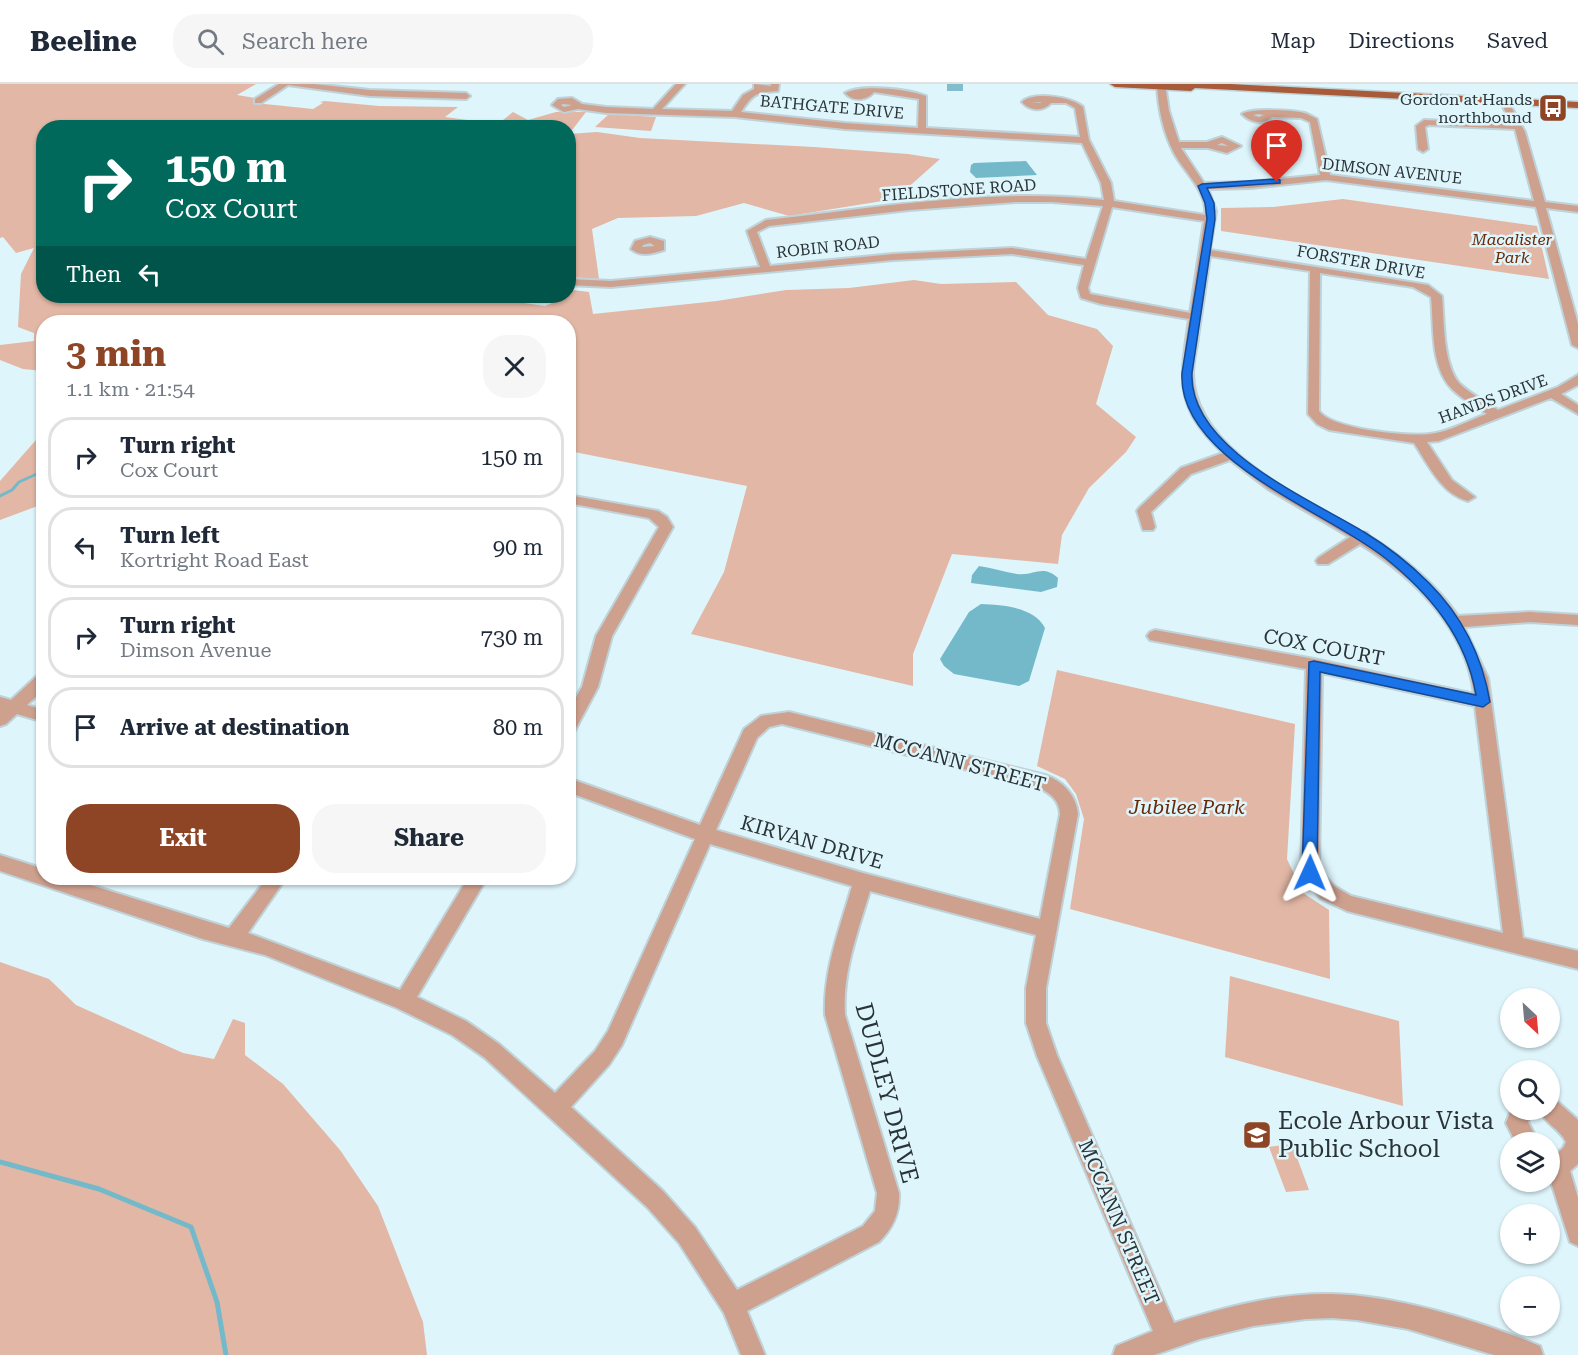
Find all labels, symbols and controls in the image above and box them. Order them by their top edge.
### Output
search box [173,14,593,68]
text: Beeline [30,25,137,58]
icon: search [194,25,227,58]
text: Search here [242,29,368,54]
text: Map [1271,29,1315,53]
text: Directions [1348,29,1454,53]
text: Saved [1487,29,1548,53]
place label: Gordon at Hands northbound [1400,90,1532,127]
street label: BATHGATE DRIVE [759,91,905,123]
bus stop icon: Gordon at Hands northbound [1537,92,1569,124]
pin [1251,120,1302,182]
icon: arrive [1260,129,1293,162]
text: 150 m [165,143,287,192]
icon: right [66,144,144,222]
street label: DIMSON AVENUE [1321,154,1463,188]
street label: FIELDSTONE ROAD [881,175,1037,205]
text: Cox Court [165,193,298,225]
park label: Macalister Park [1471,230,1552,267]
street label: ROBIN ROAD [775,232,881,262]
street label: FORSTER DRIVE [1295,241,1427,283]
icon: left [133,258,166,291]
text: Then [66,262,121,287]
text: 3 min [66,333,166,375]
button: close [483,335,546,398]
street label: HANDS DRIVE [1436,370,1550,428]
text: 1.1 km · 21:54 [66,377,195,401]
text: Turn right [120,433,235,458]
icon: right [69,441,102,474]
text: 150 m [480,445,543,470]
text: Cox Court [120,458,218,482]
text: Turn left [120,523,220,548]
icon: left [69,531,102,564]
text: 90 m [493,535,543,560]
text: Kortright Road East [120,548,309,572]
text: Turn right [120,613,235,638]
icon: right [69,621,102,654]
street label: COX COURT [1262,624,1386,670]
text: 730 m [480,625,543,650]
text: Dimson Avenue [120,638,271,662]
icon: arrive [69,711,102,744]
text: Arrive at destination [120,715,349,740]
text: 80 m [493,715,543,740]
street label: MCCANN STREET [871,727,1049,797]
park label: Jubilee Park [1128,795,1245,819]
button: Exit [66,804,300,873]
button: Share [312,804,546,873]
street label: KIRVAN DRIVE [738,810,886,874]
position arrow [1278,841,1342,905]
north arrow [1500,988,1560,1048]
map controls [1500,988,1560,1336]
street label: DUDLEY DRIVE [850,1000,924,1186]
button: search [1500,1060,1560,1120]
place label: Ecole Arbour Vista Public School [1278,1107,1494,1163]
school or university icon: Ecole Arbour Vista Public School [1241,1119,1273,1151]
button: layers [1500,1132,1560,1192]
street label: MCCANN STREET [1073,1136,1165,1308]
button: + [1500,1204,1560,1264]
button: − [1500,1276,1560,1336]

